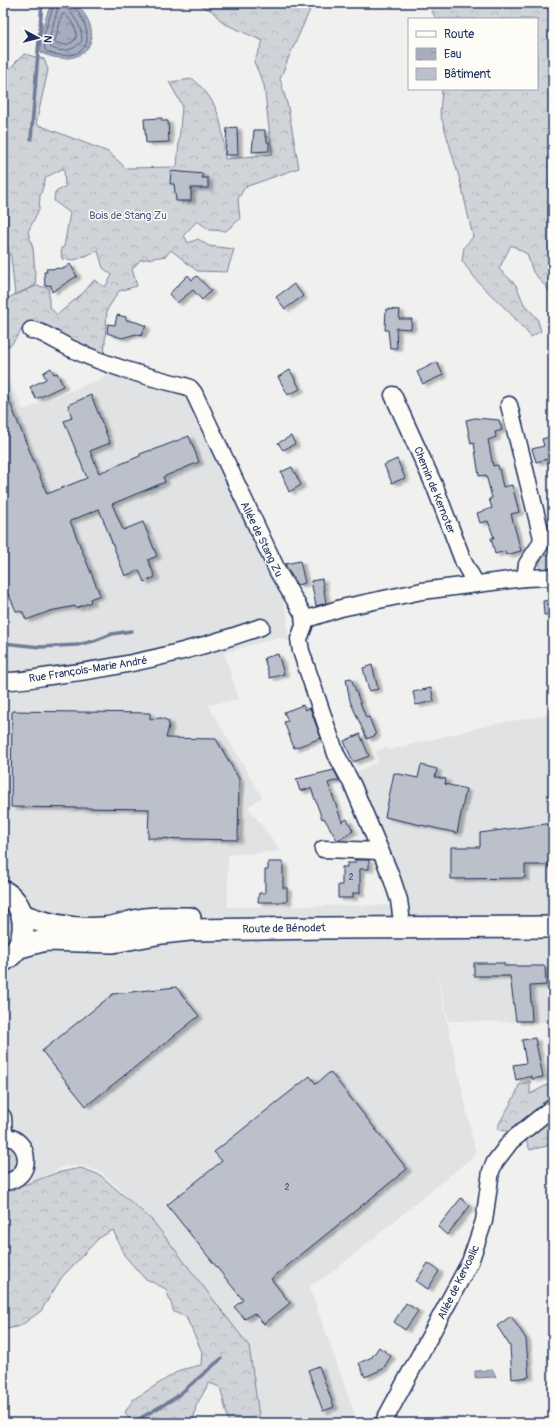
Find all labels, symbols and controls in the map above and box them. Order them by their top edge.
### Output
north arrow [18,18,58,58]
legend [408,18,538,90]
text: Route [444,27,474,42]
text: N [40,35,54,44]
text: Eau [444,47,462,62]
text: Bâtiment [444,67,491,82]
park label: Bois de Stang Zu [89,209,167,222]
street label: Chemin de Kernoter [411,445,458,536]
street label: Allée de Stang Zu [238,499,285,579]
street label: Rue François-Marie André [28,654,148,685]
house number: 2 [348,872,354,883]
street label: Route de Bénodet [242,921,326,936]
house number: 2 [284,1182,290,1193]
street label: Allée de Kervoalic [435,1242,482,1322]

